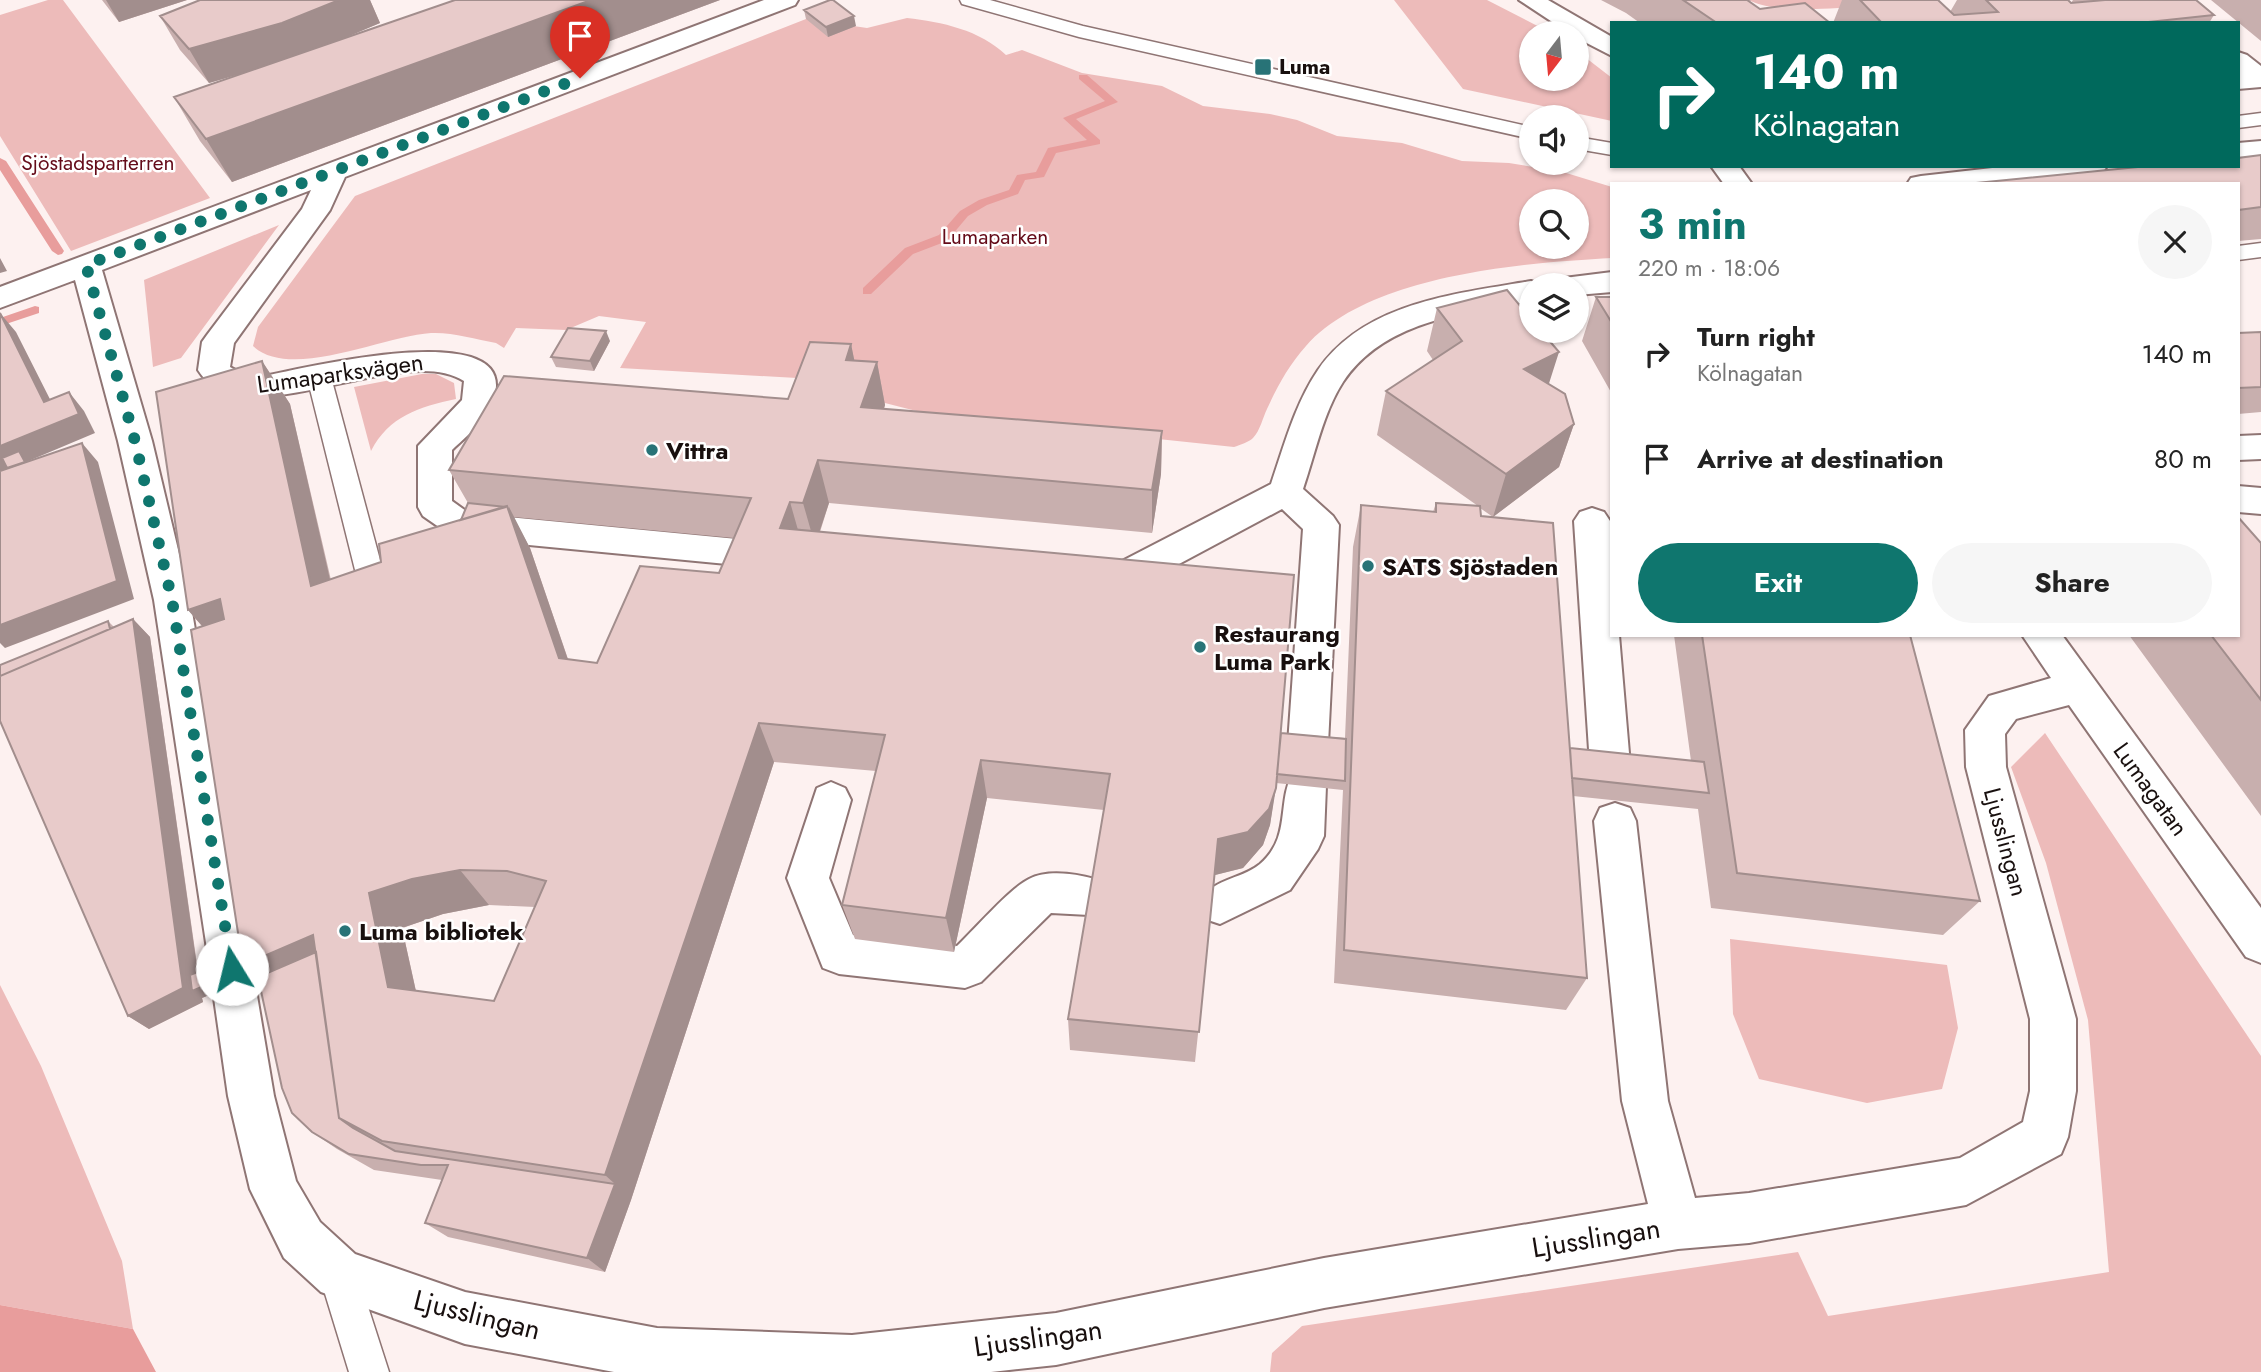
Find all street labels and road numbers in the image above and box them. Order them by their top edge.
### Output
street label: Lumaparksvägen [255,344,425,402]
street label: Lumagatan [2105,735,2197,843]
street label: Ljusslingan [1975,784,2037,900]
street label: Ljusslingan [1529,1208,1663,1268]
street label: Ljusslingan [409,1279,545,1351]
street label: Ljusslingan [971,1309,1105,1367]

